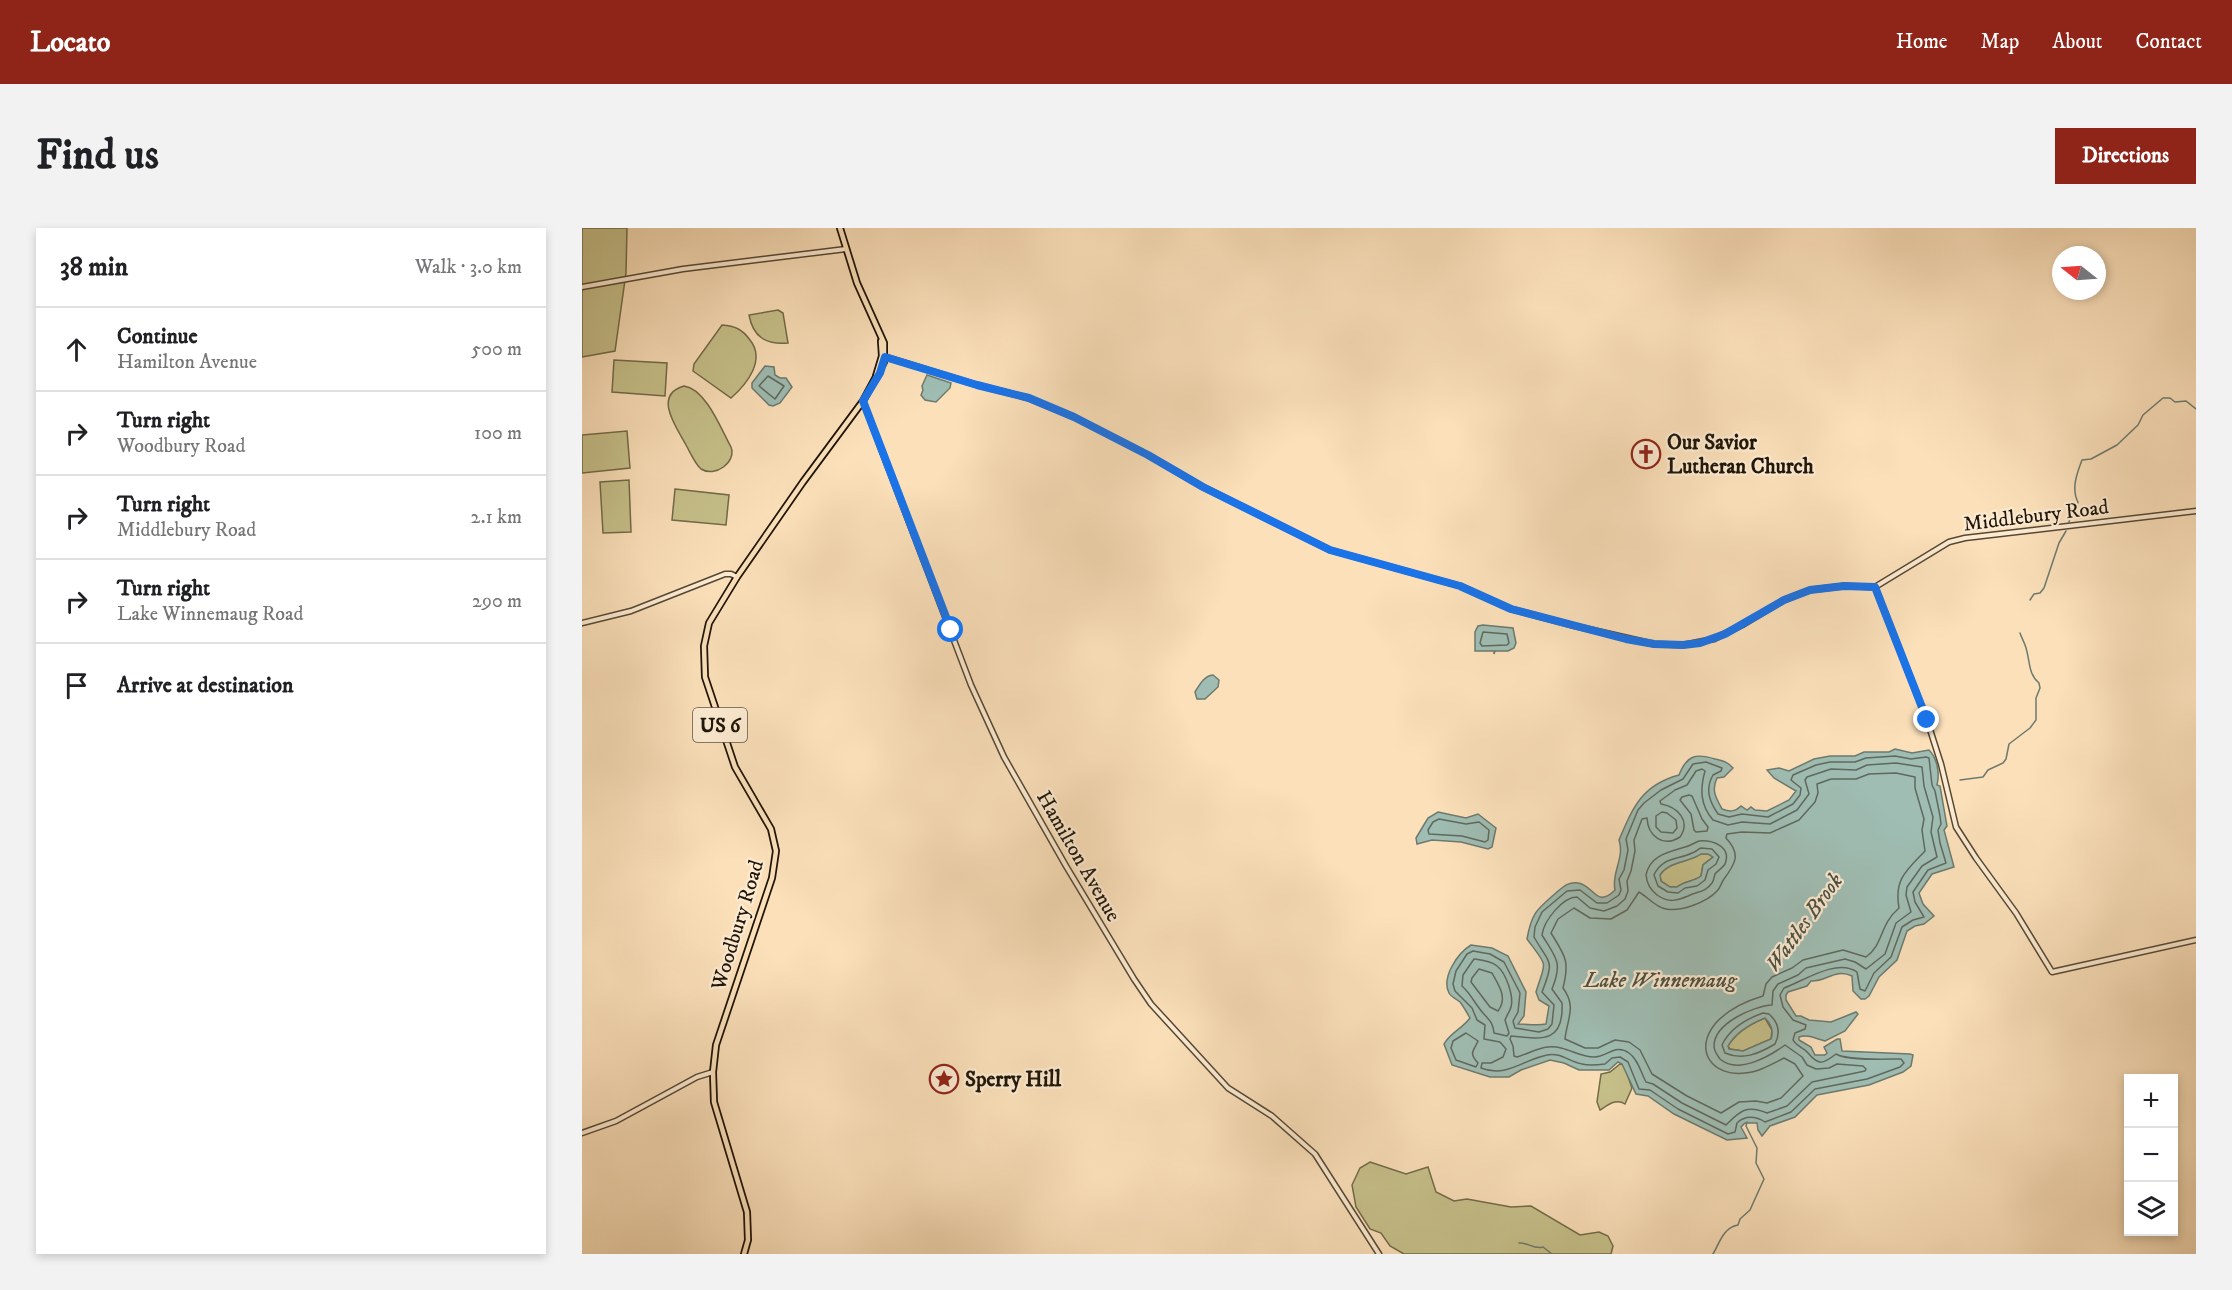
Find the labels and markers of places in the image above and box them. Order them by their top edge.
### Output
place label: Our Savior Lutheran Church [1667,430,1815,480]
church icon: Our Savior Lutheran Church [1630,438,1662,470]
place icon: Sperry Hill [928,1063,960,1095]
place label: Sperry Hill [965,1067,1062,1093]

